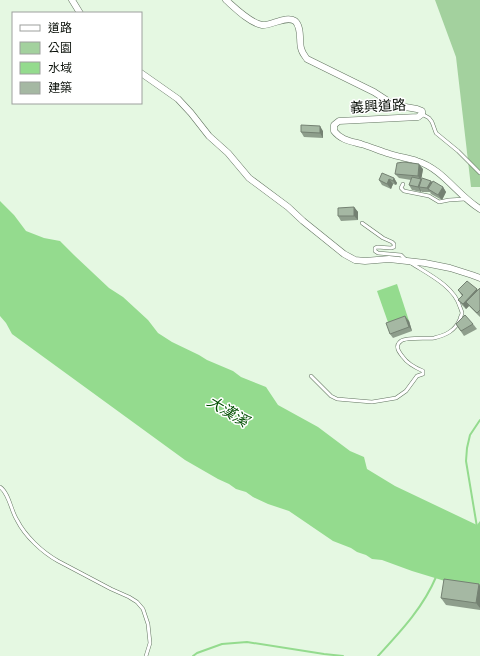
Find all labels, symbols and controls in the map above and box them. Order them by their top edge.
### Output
legend [12,12,142,104]
text: 道路 [48,19,72,36]
text: 公園 [48,39,72,56]
text: 水域 [48,59,72,76]
text: 建築 [48,79,72,96]
street label: 義興道路 [350,95,406,117]
water label: 大漢溪 [203,390,254,433]

